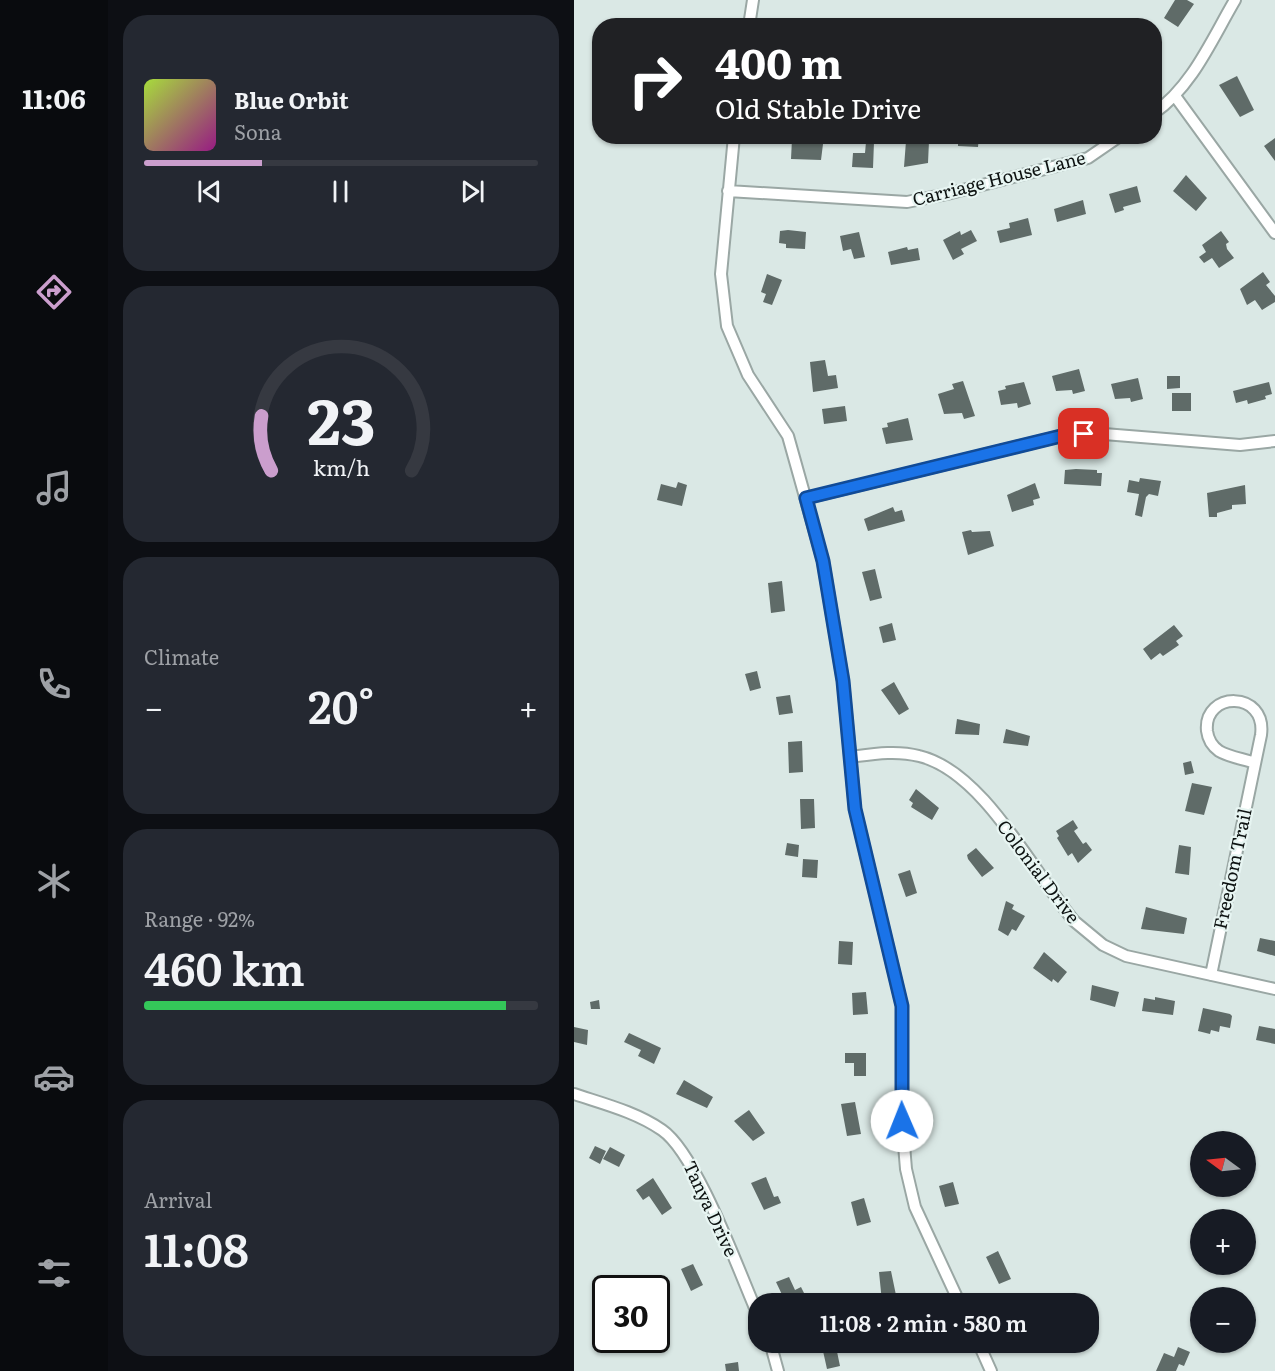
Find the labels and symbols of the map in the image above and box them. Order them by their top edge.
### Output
street label: Carriage House Lane [909,143,1088,212]
pin [1058,408,1109,459]
street label: Freedom Trail [1206,806,1258,932]
street label: Colonial Drive [991,814,1087,929]
position arrow [870,1089,934,1153]
north arrow [1190,1131,1256,1197]
street label: Tanya Drive [677,1156,745,1261]
speed limit sign: 30 [592,1275,670,1353]

